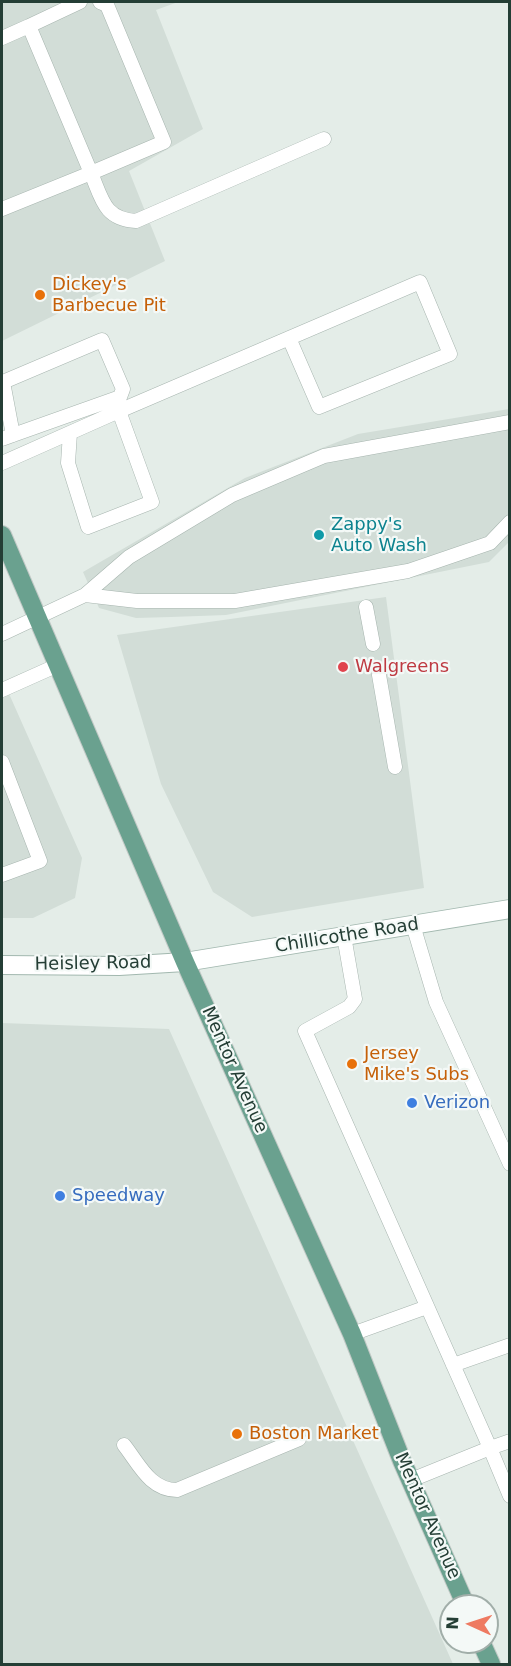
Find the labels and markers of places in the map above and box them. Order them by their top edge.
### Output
place label: Dickey's Barbecue Pit [52,274,166,316]
marker: Dickey's Barbecue Pit [33,288,47,302]
place label: Zappy's Auto Wash [331,514,427,556]
marker: Zappy's Auto Wash [312,528,326,542]
place label: Walgreens [355,656,449,678]
marker: Walgreens [336,660,350,674]
place label: Jersey Mike's Subs [364,1043,469,1086]
marker: Jersey Mike's Subs [345,1057,359,1071]
place label: Verizon [424,1092,490,1114]
marker: Verizon [405,1096,419,1110]
place label: Speedway [72,1185,165,1207]
marker: Speedway [53,1189,67,1203]
place label: Boston Market [249,1423,379,1445]
marker: Boston Market [230,1427,244,1441]

